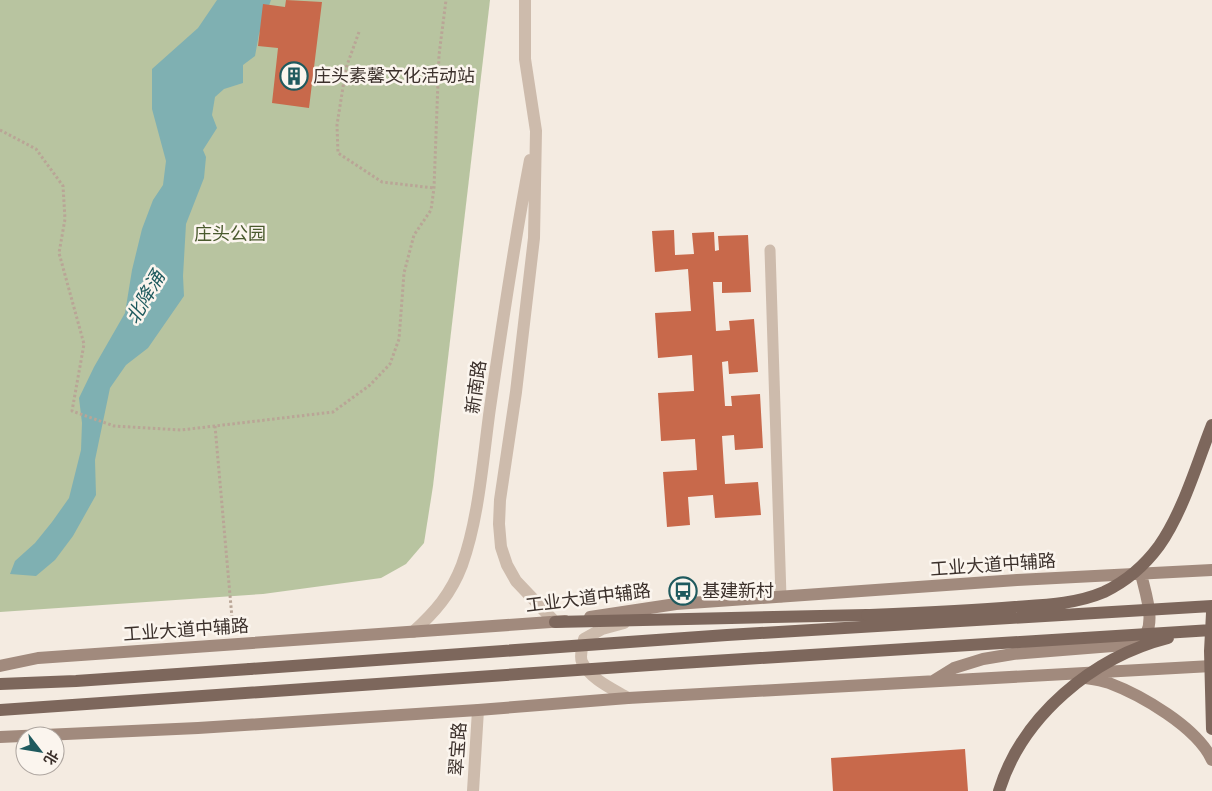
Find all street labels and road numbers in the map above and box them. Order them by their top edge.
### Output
street label: 新南路 [459,358,491,415]
street label: 工业大道中辅路 [929,548,1057,580]
street label: 工业大道中辅路 [524,577,652,617]
street label: 工业大道中辅路 [122,613,250,645]
street label: 翠宝路 [443,721,471,777]

